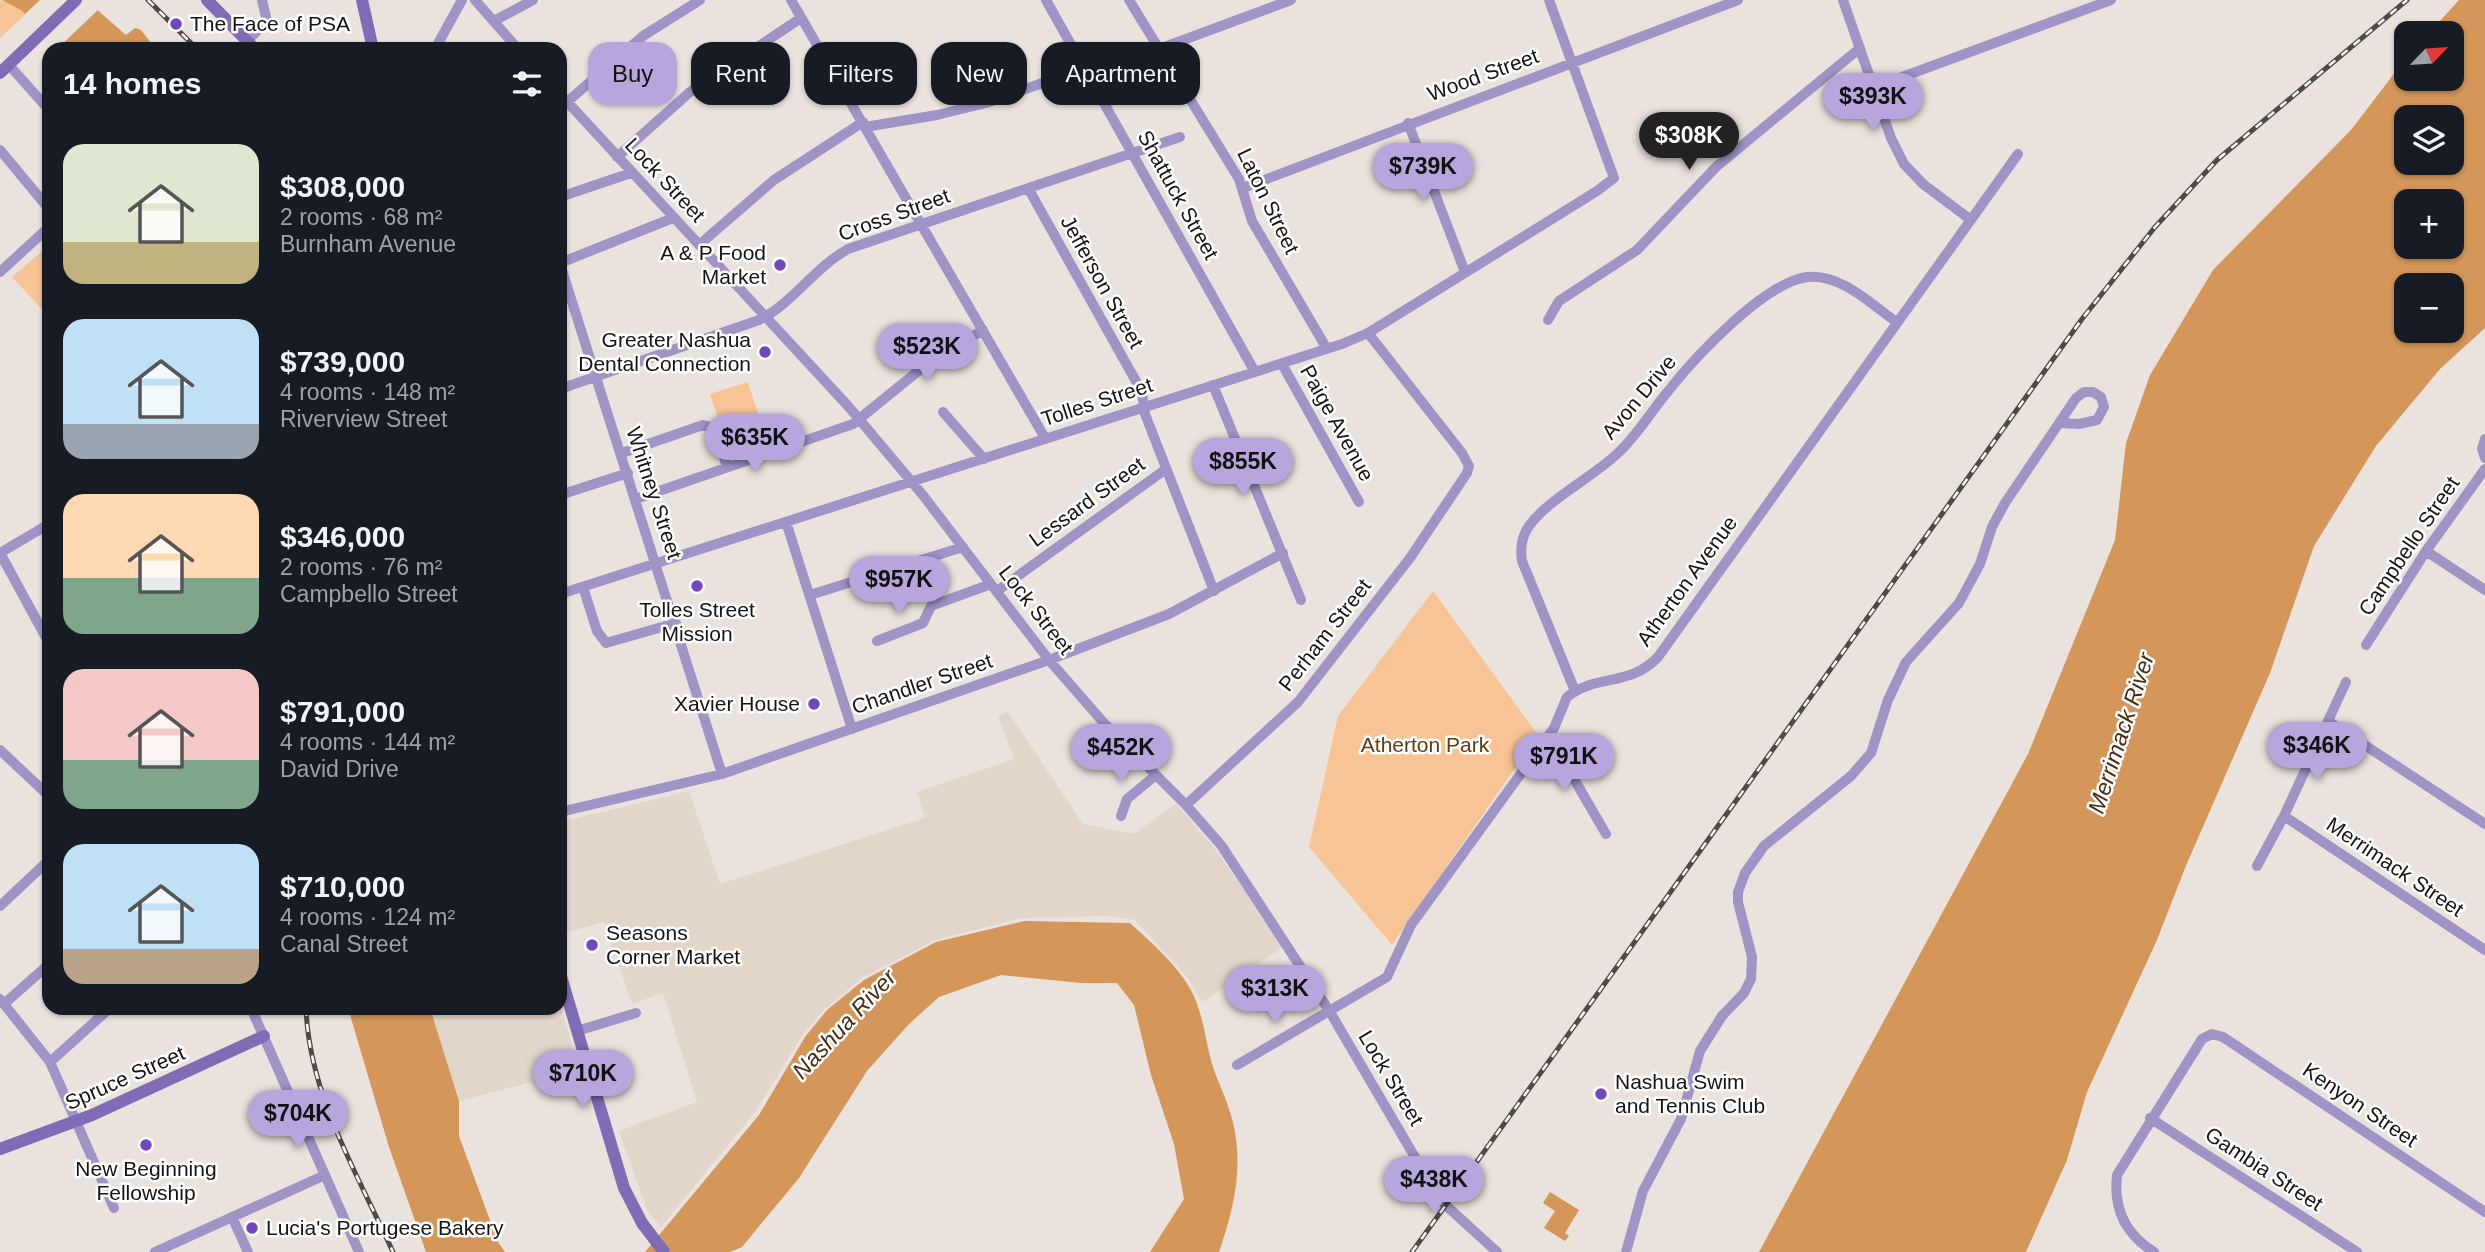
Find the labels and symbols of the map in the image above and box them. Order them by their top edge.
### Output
place label: The Face of PSA [190,12,350,35]
marker: The Face of PSA [168,16,184,32]
north arrow [2394,21,2464,91]
street label: Wood Street [1424,44,1542,105]
pin: $393K [1824,74,1922,133]
pin: $308K [1640,113,1738,172]
street label: Shattuck Street [1134,126,1223,263]
street label: Lock Street [621,133,710,226]
street label: Laton Street [1233,144,1304,257]
pin: $739K [1374,144,1472,203]
street label: Cross Street [835,184,953,245]
street label: Jefferson Street [1057,212,1148,352]
place label: A & P Food Market [660,241,766,288]
marker: A & P Food Market [772,257,788,273]
pin: $523K [878,324,976,383]
place label: Greater Nashua Dental Connection [578,328,751,375]
marker: Greater Nashua Dental Connection [757,344,773,360]
street label: Avon Drive [1597,350,1680,443]
street label: Paige Avenue [1296,361,1379,485]
street label: Tolles Street [1038,373,1155,430]
pin: $635K [706,414,804,474]
street label: Whitney Street [622,424,687,562]
pin: $855K [1194,438,1292,498]
street label: Lessard Street [1025,452,1149,551]
street label: Campbello Street [2354,472,2464,619]
street label: Atherton Avenue [1632,511,1741,650]
pin: $957K [850,556,948,616]
street label: Lock Street [995,561,1078,659]
street label: Perham Street [1274,574,1375,695]
marker: Tolles Street Mission [689,578,705,594]
place label: Tolles Street Mission [639,598,755,645]
water label: Merrimack River [2083,648,2160,817]
street label: Chandler Street [849,649,995,718]
place label: Xavier House [674,692,800,715]
marker: Xavier House [806,696,822,712]
pin: $346K [2268,722,2366,782]
pin: $452K [1072,724,1170,784]
park label: Atherton Park [1361,733,1490,756]
pin: $791K [1515,734,1613,793]
street label: Merrimack Street [2323,812,2468,921]
place label: Seasons Corner Market [606,921,740,968]
marker: Seasons Corner Market [584,937,600,953]
water label: Nashua River [787,963,902,1084]
pin: $313K [1226,965,1324,1025]
street label: Lock Street [1354,1026,1429,1129]
street label: Spruce Street [61,1041,188,1114]
pin: $710K [534,1050,632,1110]
street label: Kenyon Street [2299,1058,2422,1151]
place label: Nashua Swim and Tennis Club [1615,1070,1765,1117]
marker: Nashua Swim and Tennis Club [1593,1086,1609,1102]
pin: $704K [249,1090,347,1150]
street label: Gambia Street [2201,1122,2327,1215]
marker: New Beginning Fellowship [138,1137,154,1153]
pin: $438K [1385,1156,1483,1216]
place label: New Beginning Fellowship [75,1157,217,1204]
place label: Lucia's Portugese Bakery [266,1216,504,1239]
marker: Lucia's Portugese Bakery [244,1220,260,1236]

